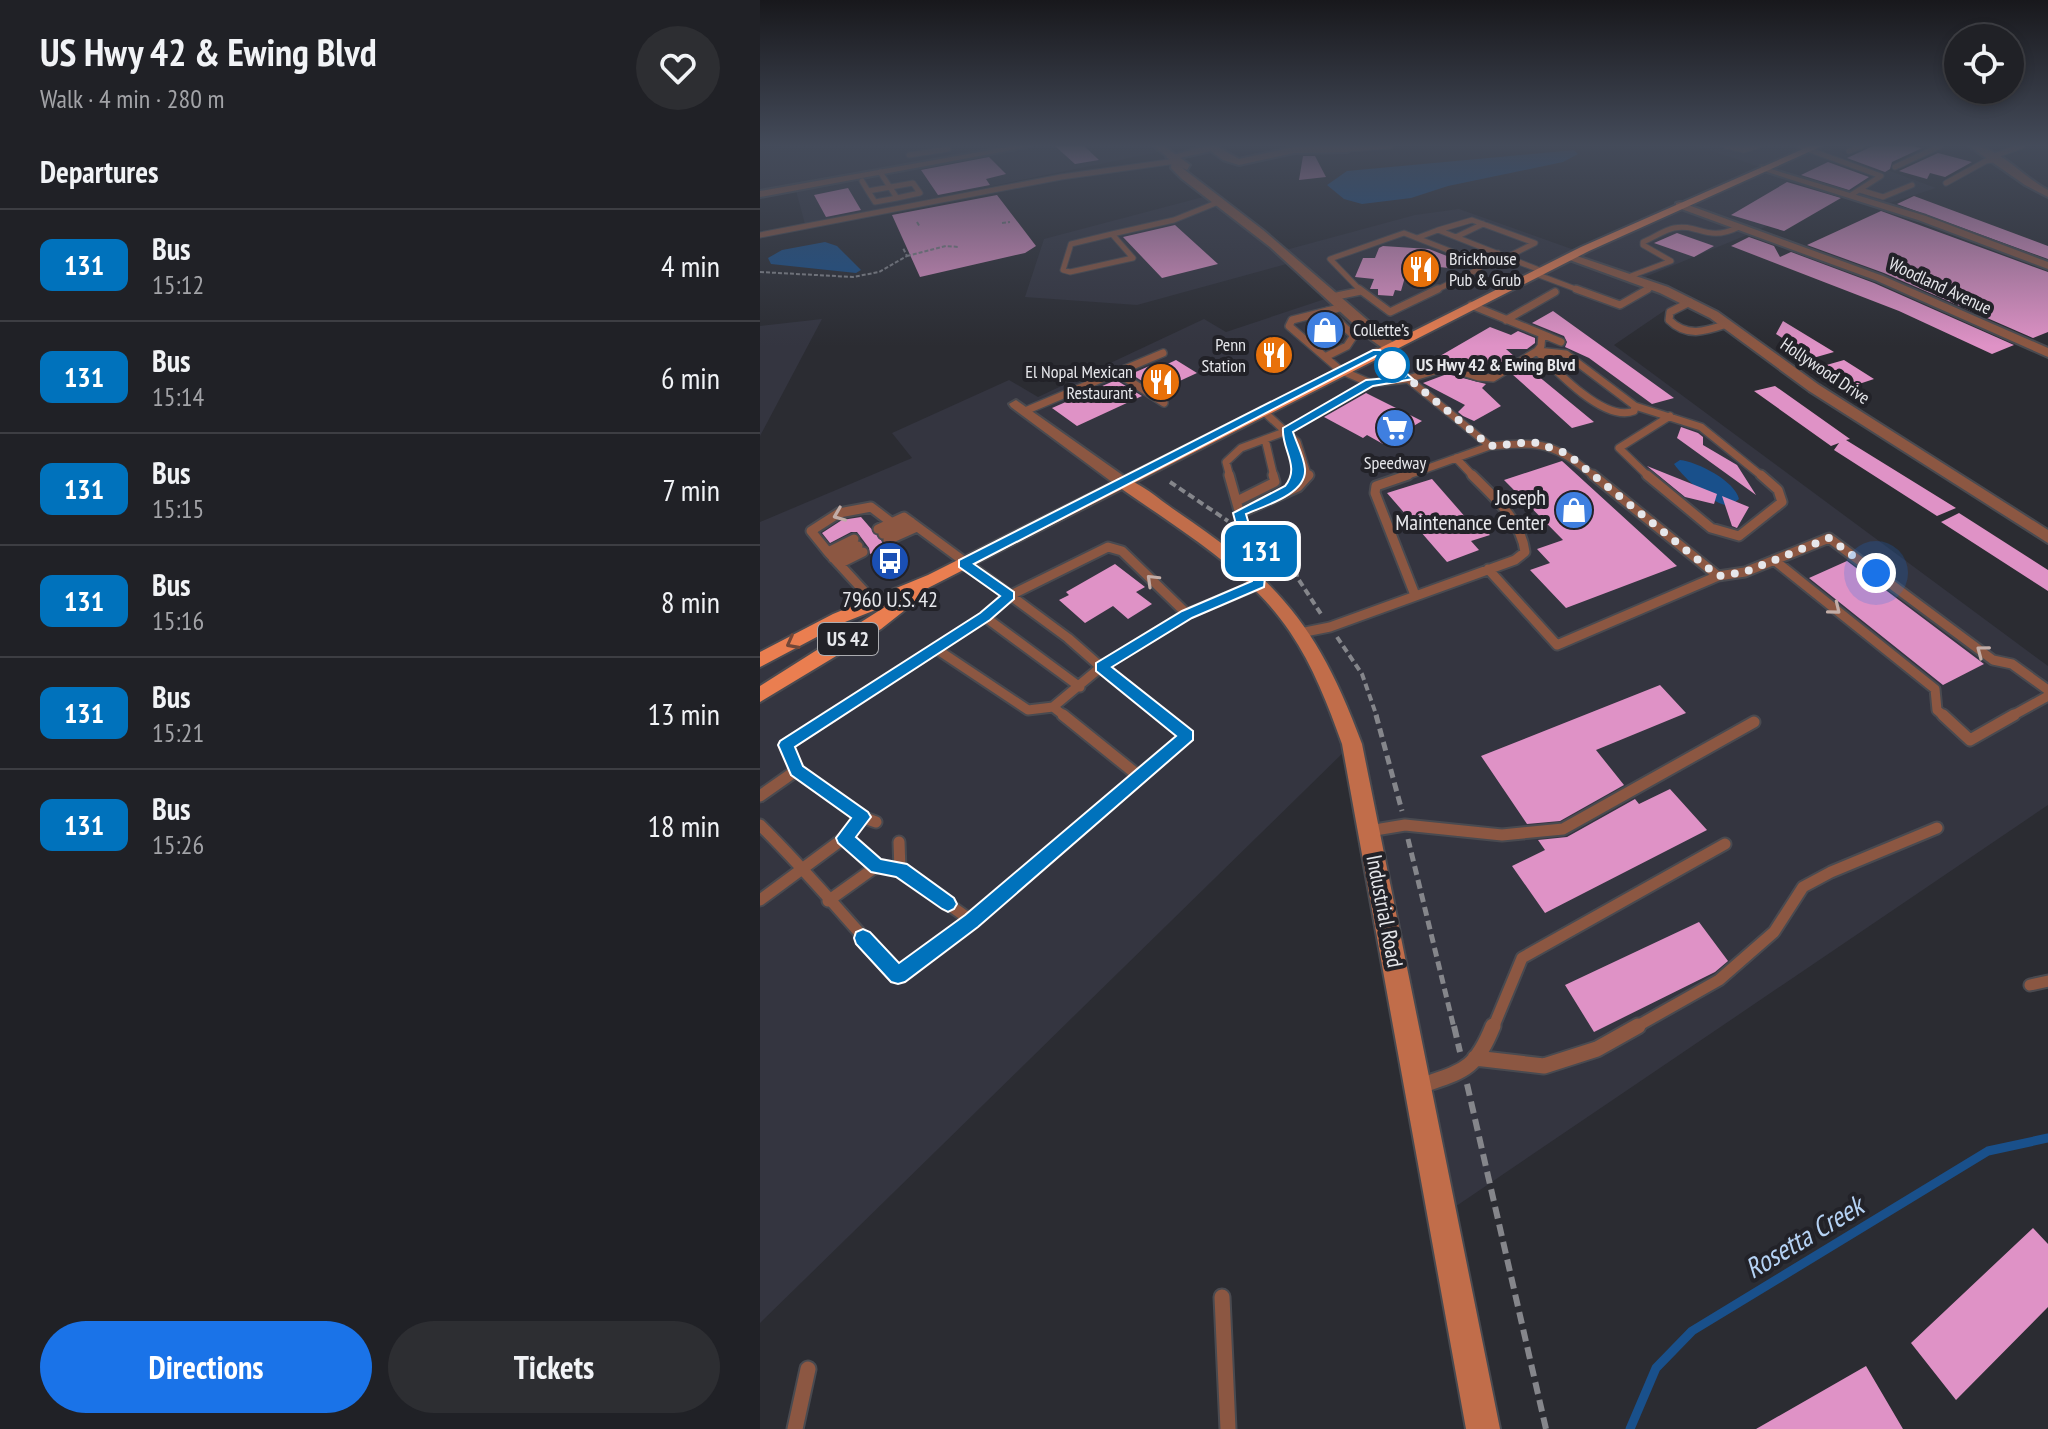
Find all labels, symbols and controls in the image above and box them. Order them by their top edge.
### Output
map controls [1944,24,2024,104]
button: locate [1944,24,2024,104]
button: heart [636,26,720,110]
text: US Hwy 42 & Ewing Blvd [40,27,377,76]
text: Walk · 4 min · 280 m [40,82,224,115]
text: Departures [40,152,158,191]
text: Bus [152,229,191,268]
text: 131 [64,246,104,283]
text: 4 min [661,246,720,285]
place label: Brickhouse Pub & Grub [1449,247,1521,291]
restaurant icon: Brickhouse Pub & Grub [1400,248,1442,290]
street label: Woodland Avenue [1885,252,1995,319]
text: 15:12 [152,268,204,301]
shop icon: Collette’s [1304,309,1346,351]
place label: Collette’s [1353,318,1409,341]
street label: Hollywood Drive [1776,332,1874,409]
place label: Penn Station [1202,333,1246,377]
restaurant icon: Penn Station [1253,334,1295,376]
text: Bus [152,341,191,380]
marker: US Hwy 42 & Ewing Blvd [1375,348,1409,382]
place label: US Hwy 42 & Ewing Blvd [1416,353,1575,376]
text: 131 [64,358,104,395]
text: 6 min [661,358,720,397]
place label: El Nopal Mexican Restaurant [1025,360,1133,404]
restaurant icon: El Nopal Mexican Restaurant [1140,361,1182,403]
text: 15:14 [152,380,204,413]
supermarket icon: Speedway [1374,407,1416,449]
place label: Speedway [1364,451,1427,474]
text: Bus [152,453,191,492]
text: 131 [64,470,104,507]
text: 7 min [662,470,720,509]
place label: Joseph Maintenance Center [1395,483,1546,536]
shop icon: Joseph Maintenance Center [1553,489,1595,531]
text: 15:15 [152,492,204,525]
one-way arrow [833,505,847,522]
line badge: 131 [1215,525,1307,577]
text: 131 [1241,532,1281,569]
bus stop icon: 7960 U.S. 42 [869,540,911,582]
your location [1856,553,1896,593]
text: Bus [152,565,191,604]
one-way arrow [1147,575,1161,589]
text: 131 [64,582,104,619]
text: 8 min [661,582,720,621]
place label: 7960 U.S. 42 [842,585,938,613]
one-way arrow [1826,599,1840,614]
text: 15:16 [152,604,204,637]
road number: US 42 [818,623,878,655]
one-way arrow [785,633,800,648]
one-way arrow [1976,646,1990,661]
text: Bus [152,677,191,716]
text: 131 [64,694,104,731]
text: 13 min [647,694,720,733]
text: 15:21 [152,716,204,749]
text: Bus [152,789,191,828]
text: 131 [64,806,104,843]
text: 18 min [647,806,720,845]
text: 15:26 [152,828,204,861]
street label: Industrial Road [1360,852,1410,970]
water label: Rosetta Creek [1738,1185,1872,1286]
button: Directions [40,1321,372,1413]
button: Tickets [388,1321,720,1413]

